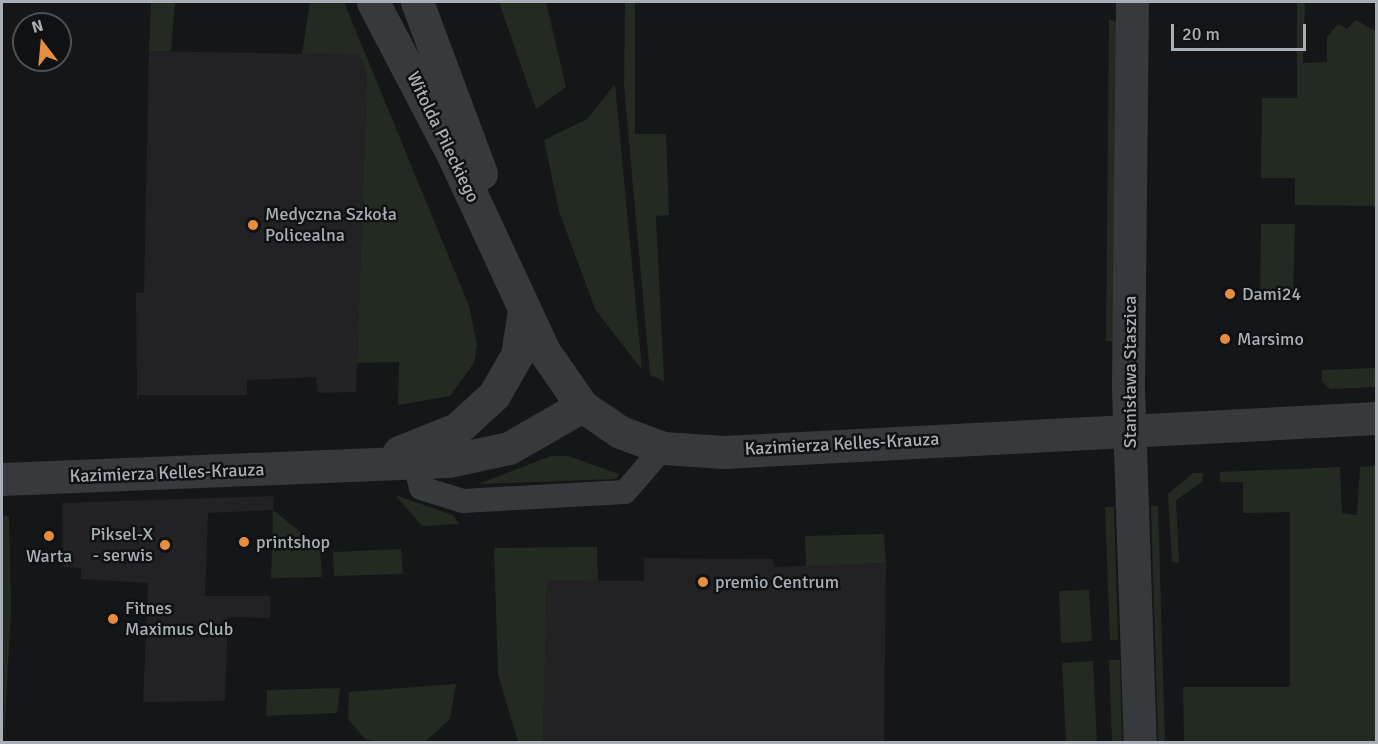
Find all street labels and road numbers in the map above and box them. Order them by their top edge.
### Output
street label: Witolda Pileckiego [402,68,484,206]
street label: Stanisława Staszica [1119,296,1141,448]
street label: Kazimierza Kelles-Krauza [744,428,940,460]
street label: Kazimierza Kelles-Krauza [69,459,265,487]

